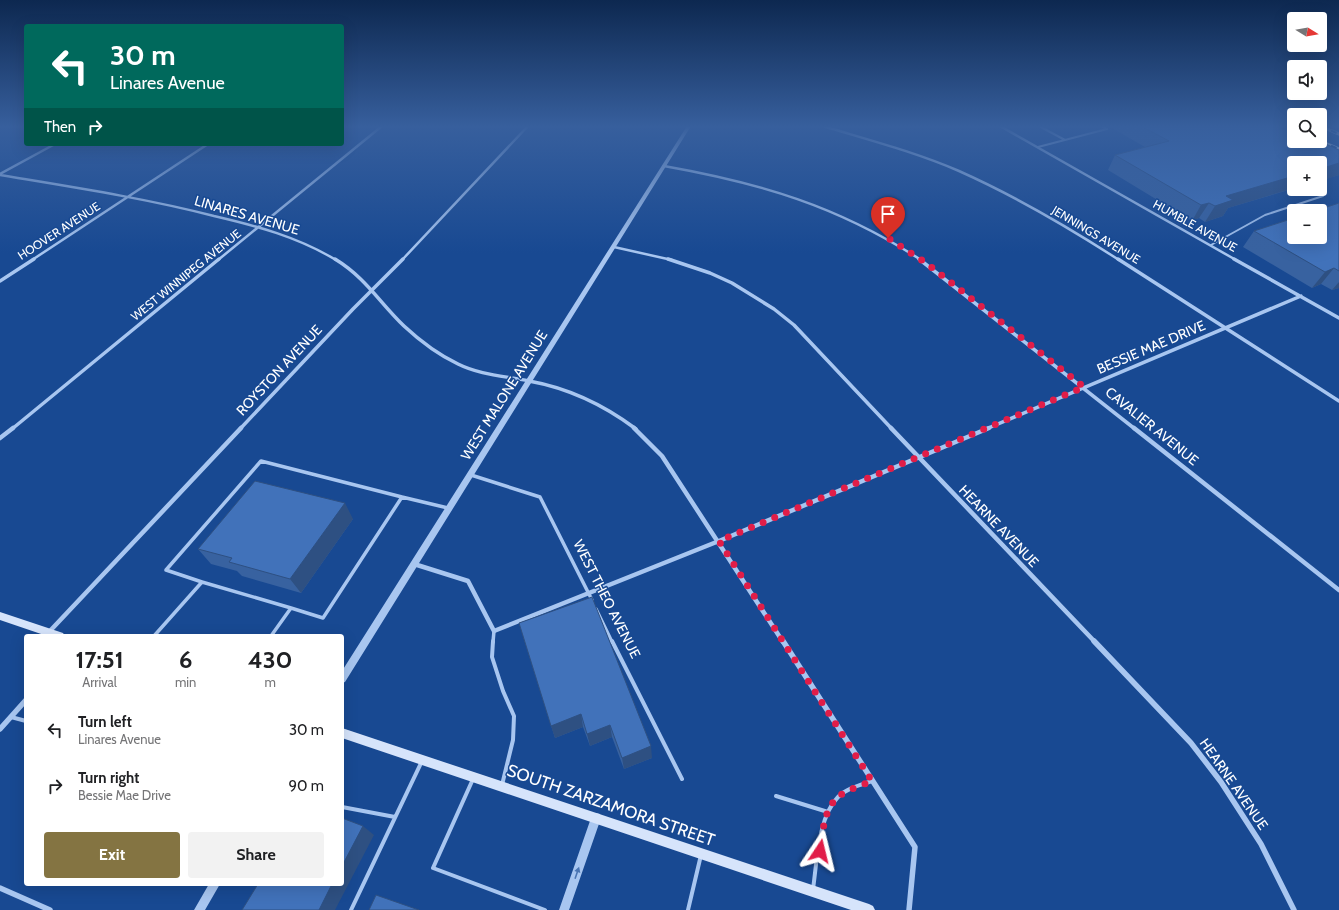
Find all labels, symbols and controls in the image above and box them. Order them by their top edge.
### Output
north arrow [1287,12,1327,52]
map controls [1287,12,1327,244]
text: 30 m [110,38,176,72]
icon: left [44,40,96,92]
button: sound [1287,60,1327,100]
text: Linares Avenue [110,72,225,94]
button: search [1287,108,1327,148]
icon: right [84,116,106,138]
text: Then [44,118,76,136]
button: + [1287,156,1327,196]
street label: LINARES AVENUE [192,191,302,239]
street label: HUMBLE AVENUE [1151,196,1240,255]
pin [871,197,905,238]
street label: HOOVER AVENUE [15,198,103,263]
street label: JENNINGS AVENUE [1048,202,1143,267]
icon: arrive [877,203,899,225]
button: − [1287,204,1327,244]
street label: WEST WINNIPEG AVENUE [128,225,244,324]
street label: BESSIE MAE DRIVE [1094,316,1208,378]
street label: ROYSTON AVENUE [232,321,326,419]
street label: WEST MALONE AVENUE [457,326,551,463]
street label: CAVALIER AVENUE [1102,383,1203,469]
street label: HEARNE AVENUE [955,481,1043,571]
street label: WEST THEO AVENUE [569,537,645,662]
text: 17:51 [75,645,124,674]
text: 6 [179,645,192,674]
text: 430 [248,645,293,674]
text: Arrival [82,674,117,690]
text: min [175,674,196,690]
text: m [264,674,276,690]
text: Turn left [78,713,132,731]
icon: left [44,719,66,741]
text: 30 m [289,721,324,739]
text: Linares Avenue [78,731,161,747]
street label: HEARNE AVENUE [1196,735,1272,833]
street label: SOUTH ZARZAMORA STREET [504,760,718,850]
text: Turn right [78,769,139,787]
icon: right [44,775,66,797]
text: 90 m [288,777,324,795]
text: Bessie Mae Drive [78,787,171,803]
position arrow [799,830,841,872]
button: Exit [44,832,180,878]
button: Share [188,832,324,878]
one-way arrow [574,867,580,879]

